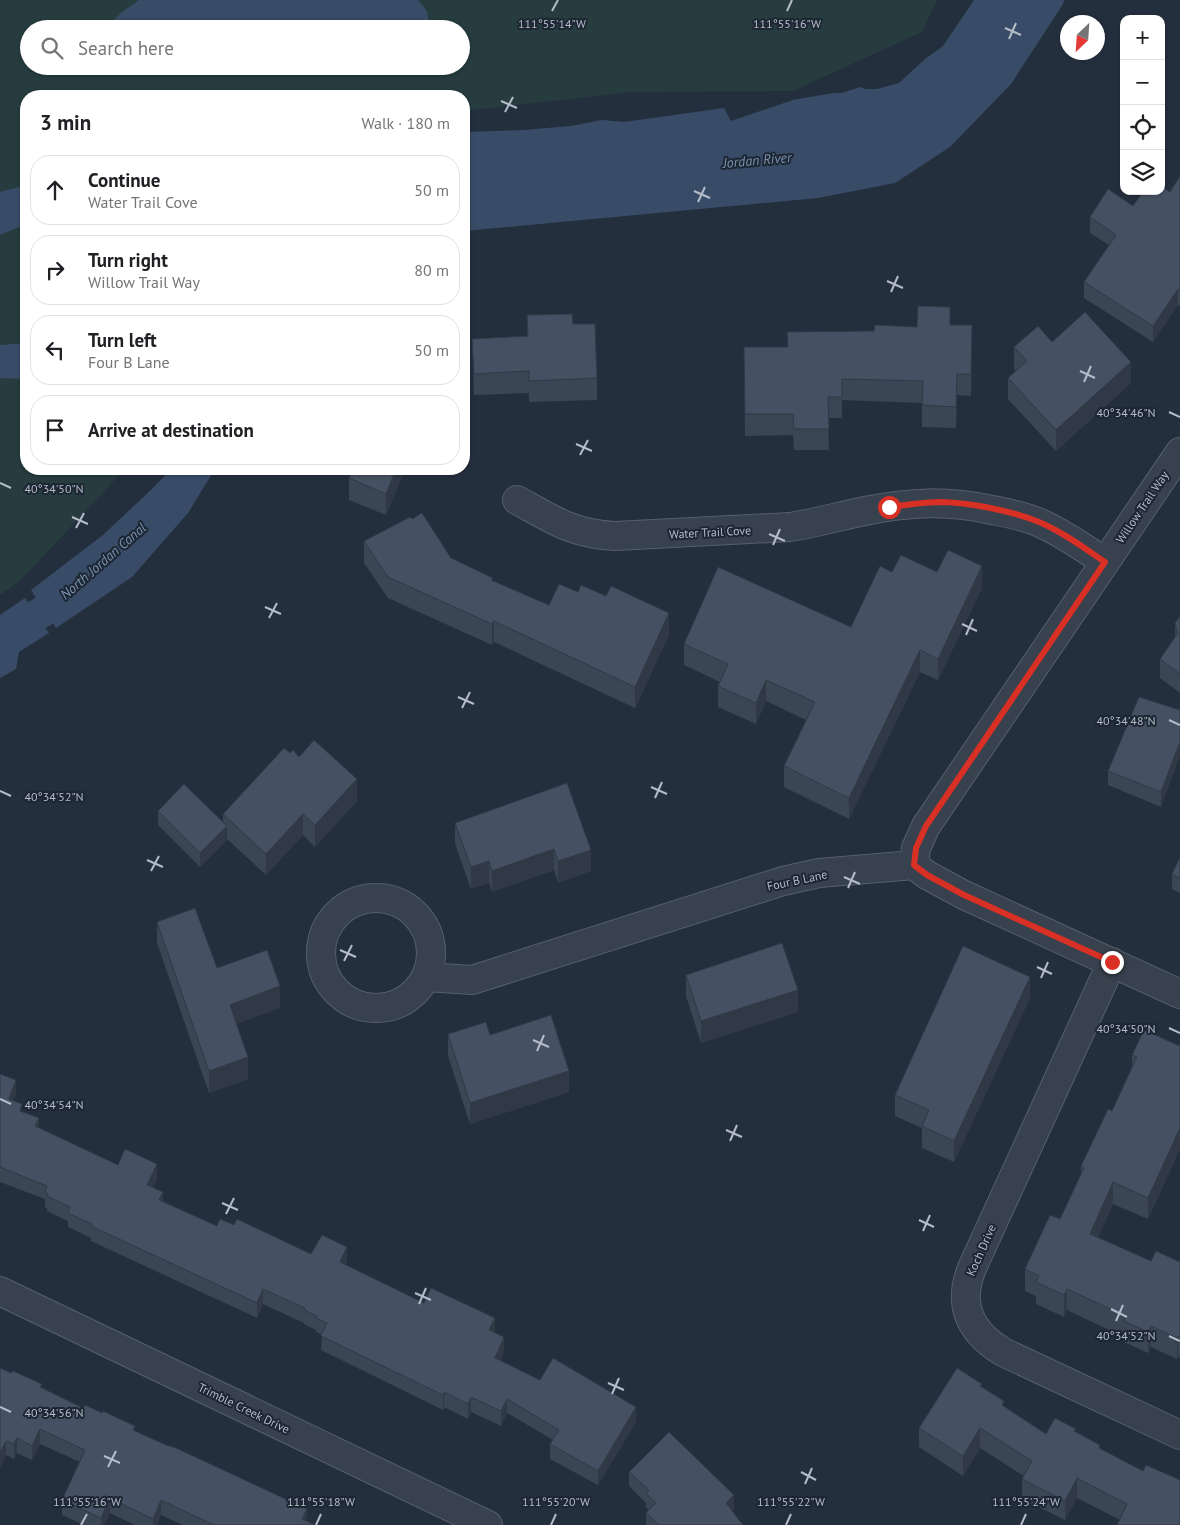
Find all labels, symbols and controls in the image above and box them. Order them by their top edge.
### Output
north arrow [1060,15,1105,60]
map controls [1120,15,1165,195]
button: + [1120,15,1165,60]
text: 111°55'14"W [518,16,586,31]
text: 111°55'16"W [753,16,821,31]
search box [20,20,470,75]
icon: search [38,34,66,62]
text: Search here [78,36,174,60]
button: − [1120,60,1165,105]
button: locate [1120,105,1165,150]
text: 3 min [40,109,91,136]
text: Walk · 180 m [361,113,450,133]
water label: Jordan River [721,148,793,172]
button: layers [1120,150,1165,195]
text: Continue [88,168,160,192]
icon: ahead [41,176,69,204]
text: 50 m [414,180,449,200]
text: Water Trail Cove [88,192,198,212]
text: Turn right [88,248,168,272]
icon: right [41,256,69,284]
text: 80 m [414,260,449,280]
text: Willow Trail Way [88,272,200,292]
text: Turn left [88,328,157,352]
icon: left [41,336,69,364]
text: 50 m [414,340,449,360]
text: Four B Lane [88,352,170,372]
text: 40°34'46"N [1096,405,1156,420]
icon: arrive [41,416,69,444]
text: Arrive at destination [88,418,254,442]
street label: Willow Trail Way [1112,468,1172,546]
text: 40°34'50"N [24,481,84,496]
route start [878,496,901,519]
water label: North Jordan Canal [56,519,150,603]
street label: Water Trail Cove [669,522,751,542]
text: 40°34'48"N [1096,713,1156,728]
text: 40°34'52"N [24,789,84,804]
street label: Four B Lane [766,866,828,894]
route end [1101,951,1124,974]
text: 40°34'50"N [1096,1021,1156,1036]
text: 40°34'54"N [24,1097,84,1112]
street label: Koch Drive [963,1222,999,1278]
text: 40°34'52"N [1096,1328,1156,1343]
street label: Trimble Creek Drive [196,1379,292,1437]
text: 40°34'56"N [24,1405,84,1420]
text: 111°55'16"W [53,1494,121,1509]
text: 111°55'18"W [287,1494,355,1509]
text: 111°55'20"W [522,1494,590,1509]
text: 111°55'22"W [757,1494,825,1509]
text: 111°55'24"W [992,1494,1060,1509]

